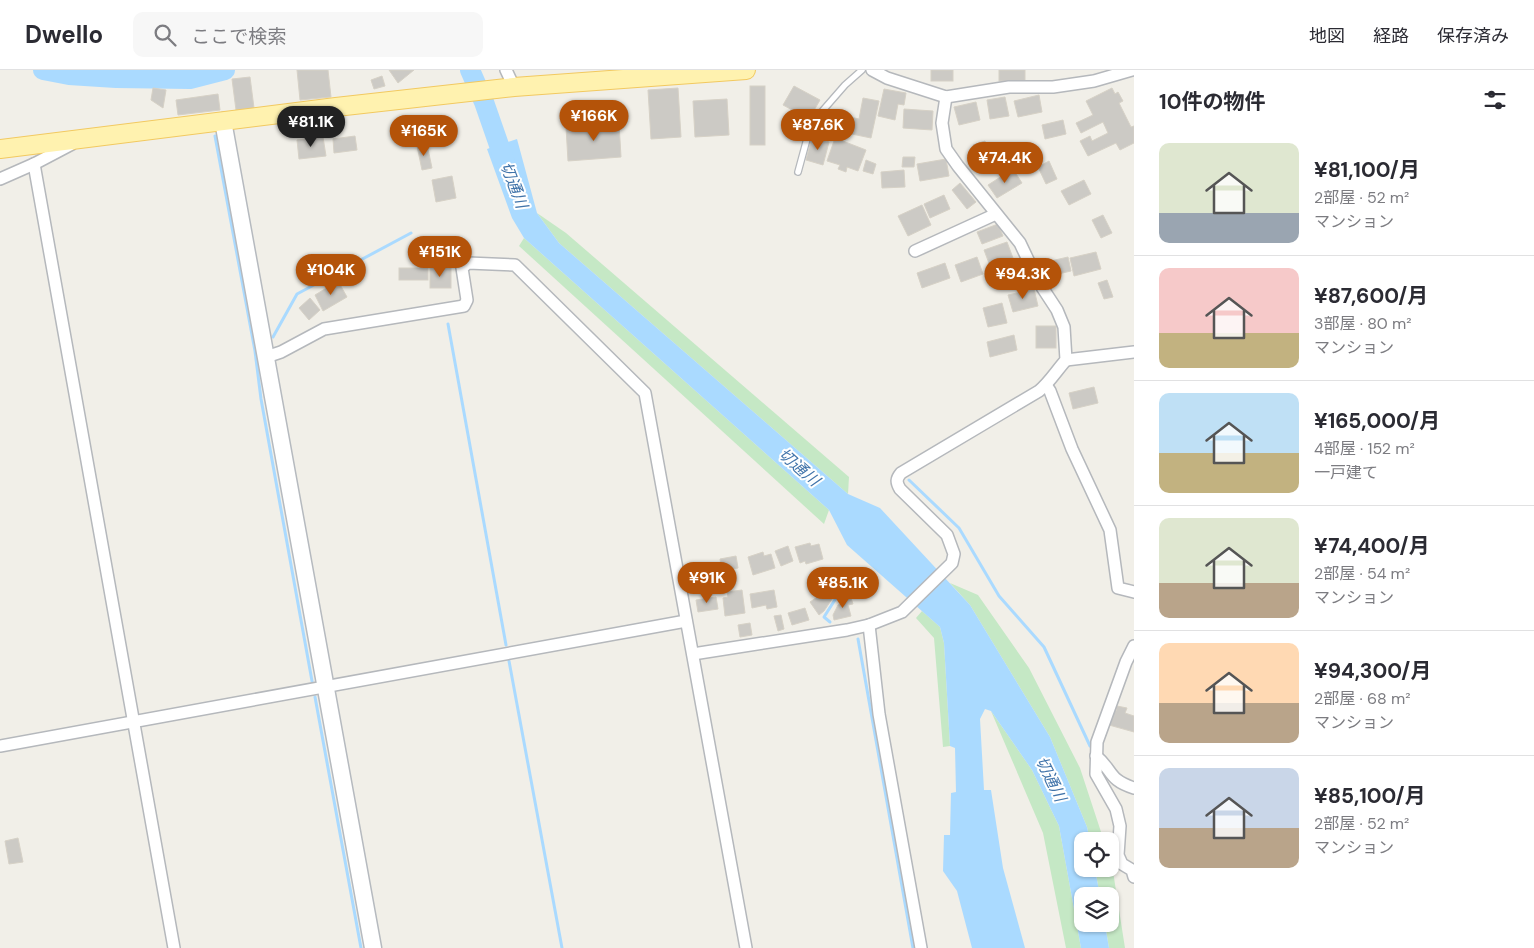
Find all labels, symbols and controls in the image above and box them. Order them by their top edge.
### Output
search box [133,12,483,57]
text: Dwello [25,19,103,50]
icon: search [151,21,179,49]
text: ここで検索 [191,24,286,49]
text: 地図 [1309,24,1345,48]
text: 経路 [1373,24,1409,48]
text: 保存済み [1437,24,1509,48]
icon: filters [1481,86,1509,114]
text: 10件の物件 [1159,88,1265,116]
pin: ¥166K [559,100,629,142]
text: ¥166K [571,105,617,126]
pin: ¥81.1K [270,106,352,148]
pin: ¥87.6K [777,108,859,151]
text: ¥81.1K [288,111,334,132]
pin: ¥165K [389,114,459,157]
text: ¥87.6K [792,114,844,135]
text: ¥165K [401,120,447,141]
pin: ¥74.4K [964,142,1046,184]
text: ¥74.4K [978,147,1032,168]
text: ¥81,100/月 [1314,156,1420,184]
water label: 切通川 [496,159,533,213]
icon: home [1199,163,1259,223]
text: 2部屋 · 52 m² [1314,187,1409,208]
text: マンション [1314,211,1394,232]
pin: ¥151K [405,236,475,278]
text: ¥151K [419,241,461,262]
pin: ¥104K [296,254,366,296]
pin: ¥94.3K [982,258,1064,300]
text: ¥104K [307,259,355,280]
text: ¥94.3K [995,263,1051,284]
text: ¥87,600/月 [1314,282,1428,310]
icon: home [1199,288,1259,348]
text: 3部屋 · 80 m² [1314,313,1412,334]
text: マンション [1314,337,1394,358]
text: ¥165,000/月 [1314,407,1440,435]
icon: home [1199,413,1259,473]
text: 4部屋 · 152 m² [1314,438,1415,459]
water label: 切通川 [774,443,826,492]
text: 一戸建て [1314,462,1378,483]
text: ¥74,400/月 [1314,532,1430,560]
icon: home [1199,538,1259,598]
pin: ¥91K [677,562,737,604]
text: 2部屋 · 54 m² [1314,563,1410,584]
pin: ¥85.1K [802,566,884,609]
text: ¥91K [689,567,725,588]
text: ¥85.1K [818,572,868,593]
text: マンション [1314,587,1394,608]
text: ¥94,300/月 [1314,657,1431,685]
icon: home [1199,663,1259,723]
text: 2部屋 · 68 m² [1314,688,1410,709]
text: マンション [1314,712,1394,733]
water label: 切通川 [1031,753,1072,807]
text: ¥85,100/月 [1314,782,1426,810]
icon: home [1199,788,1259,848]
text: 2部屋 · 52 m² [1314,813,1409,834]
map controls [1074,832,1119,932]
button: locate [1074,832,1119,877]
text: マンション [1314,837,1394,858]
button: layers [1074,887,1119,932]

